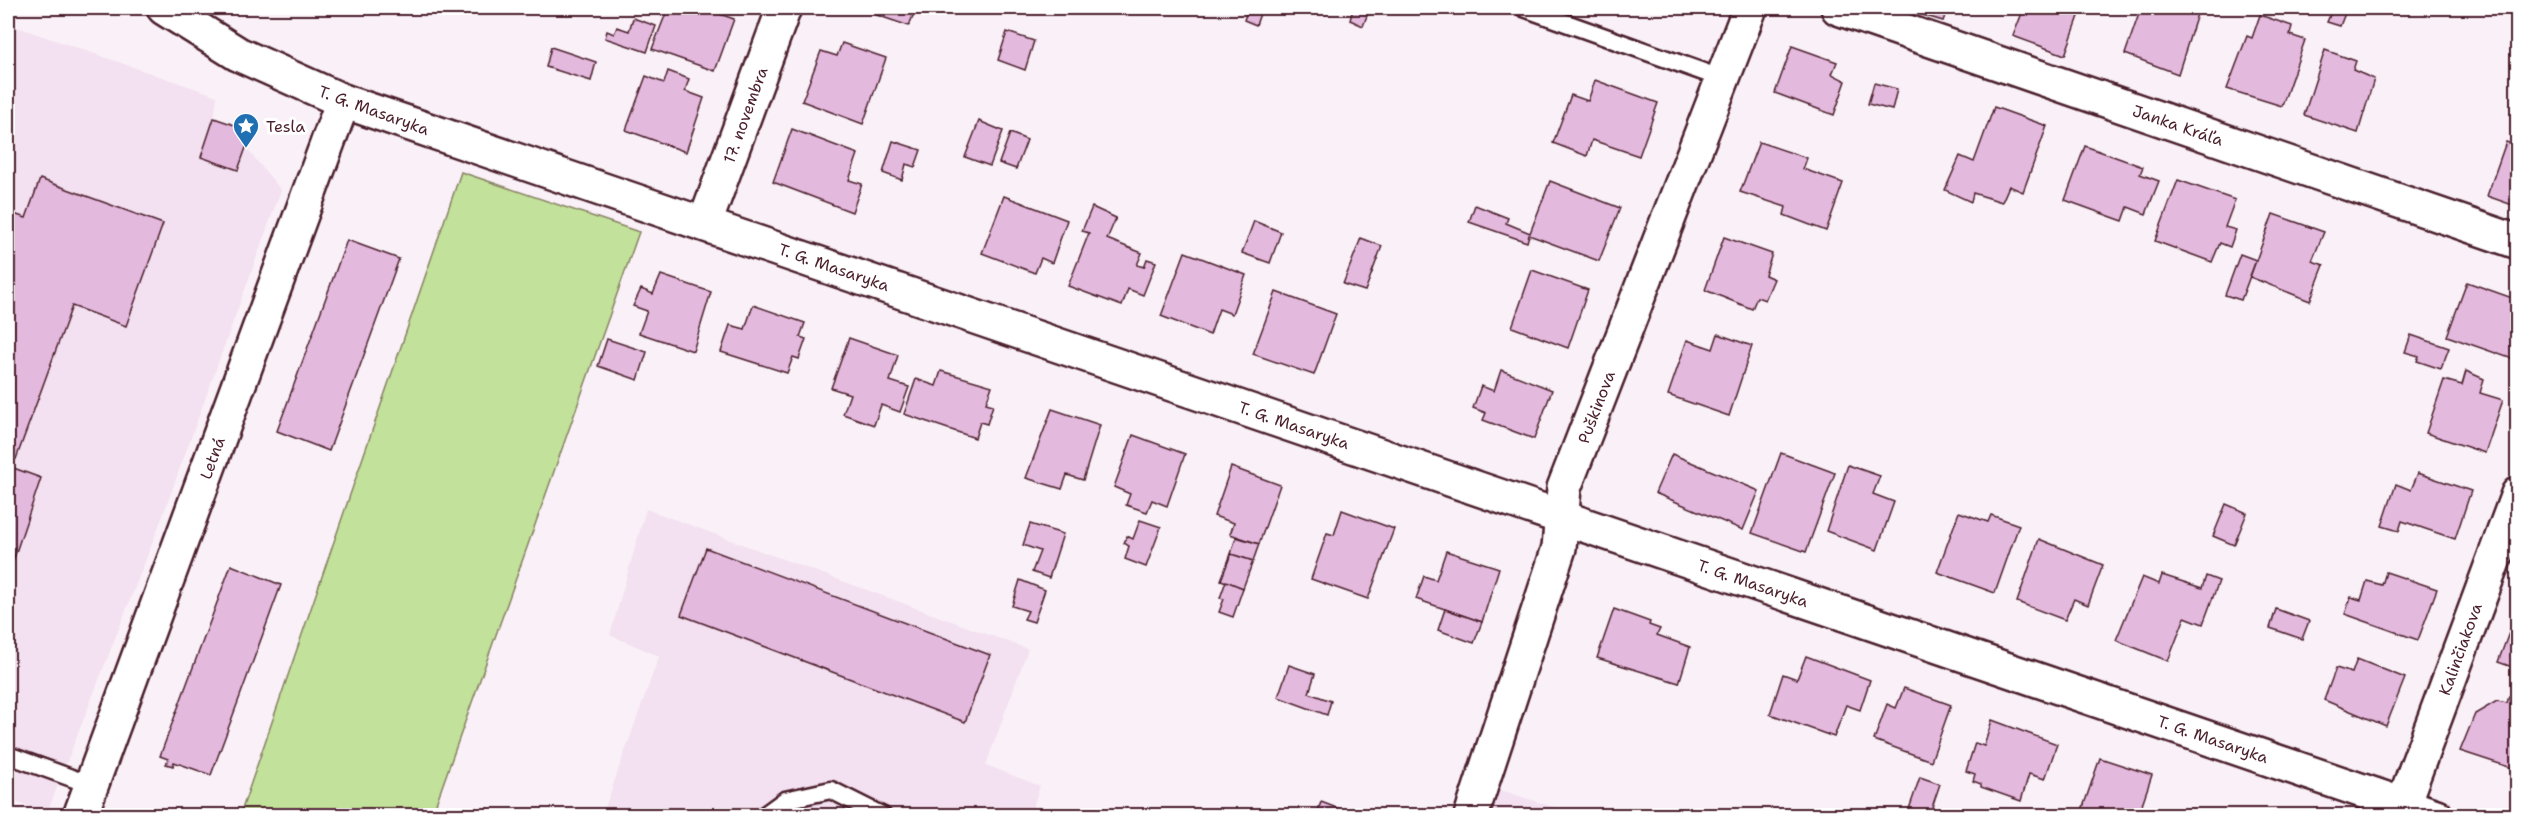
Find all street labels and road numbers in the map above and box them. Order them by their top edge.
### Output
street label: 17. novembra [718,64,773,166]
street label: T. G. Masaryka [316,81,432,140]
street label: Janka Kráľa [2130,100,2226,151]
street label: T. G. Masaryka [776,239,892,296]
street label: Puškinova [1573,368,1620,447]
street label: T. G. Masaryka [1236,397,1352,454]
street label: Letná [195,434,230,482]
street label: T. G. Masaryka [1695,555,1811,612]
street label: Kalinčiakova [2434,600,2487,698]
street label: T. G. Masaryka [2155,711,2271,768]

